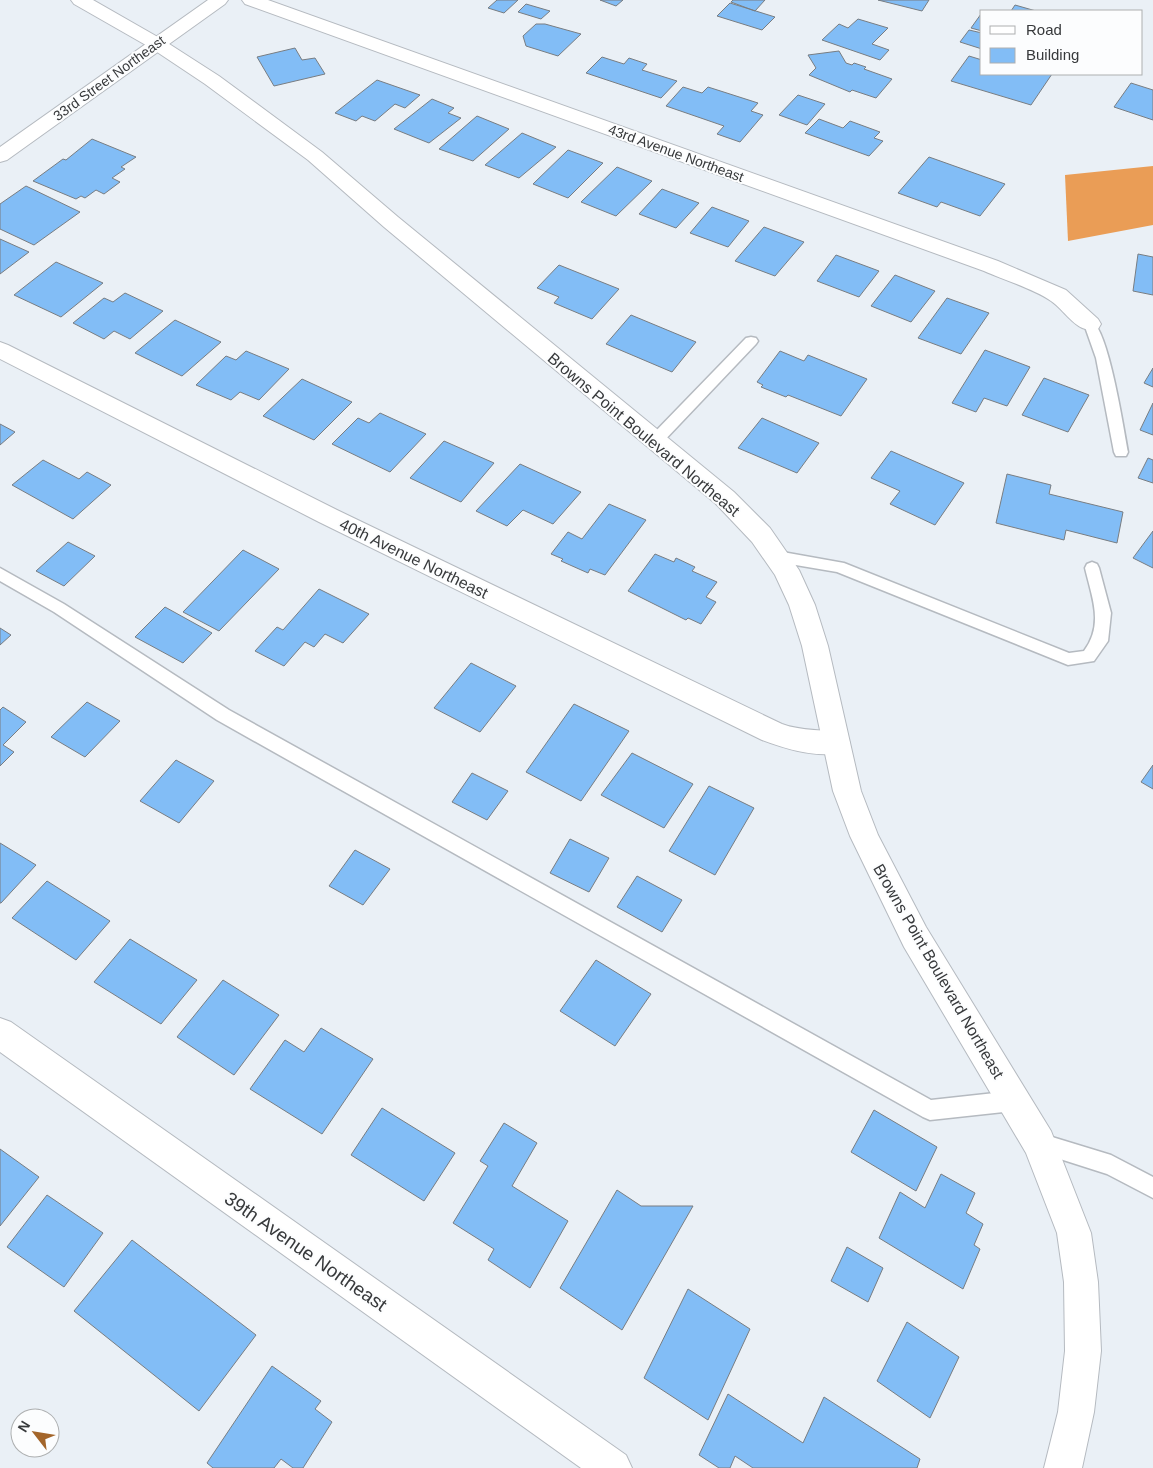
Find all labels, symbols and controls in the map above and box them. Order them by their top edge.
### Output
legend [980,10,1143,75]
text: Road [1026,21,1062,38]
street label: 33rd Street Northeast [50,32,168,124]
text: Building [1026,46,1079,63]
street label: 43rd Avenue Northeast [606,121,746,185]
street label: Browns Point Boulevard Northeast [545,349,743,520]
street label: 40th Avenue Northeast [337,515,491,602]
street label: Browns Point Boulevard Northeast [870,861,1007,1082]
street label: 39th Avenue Northeast [221,1187,391,1316]
north arrow [10,1408,60,1458]
text: N [14,1418,33,1435]

